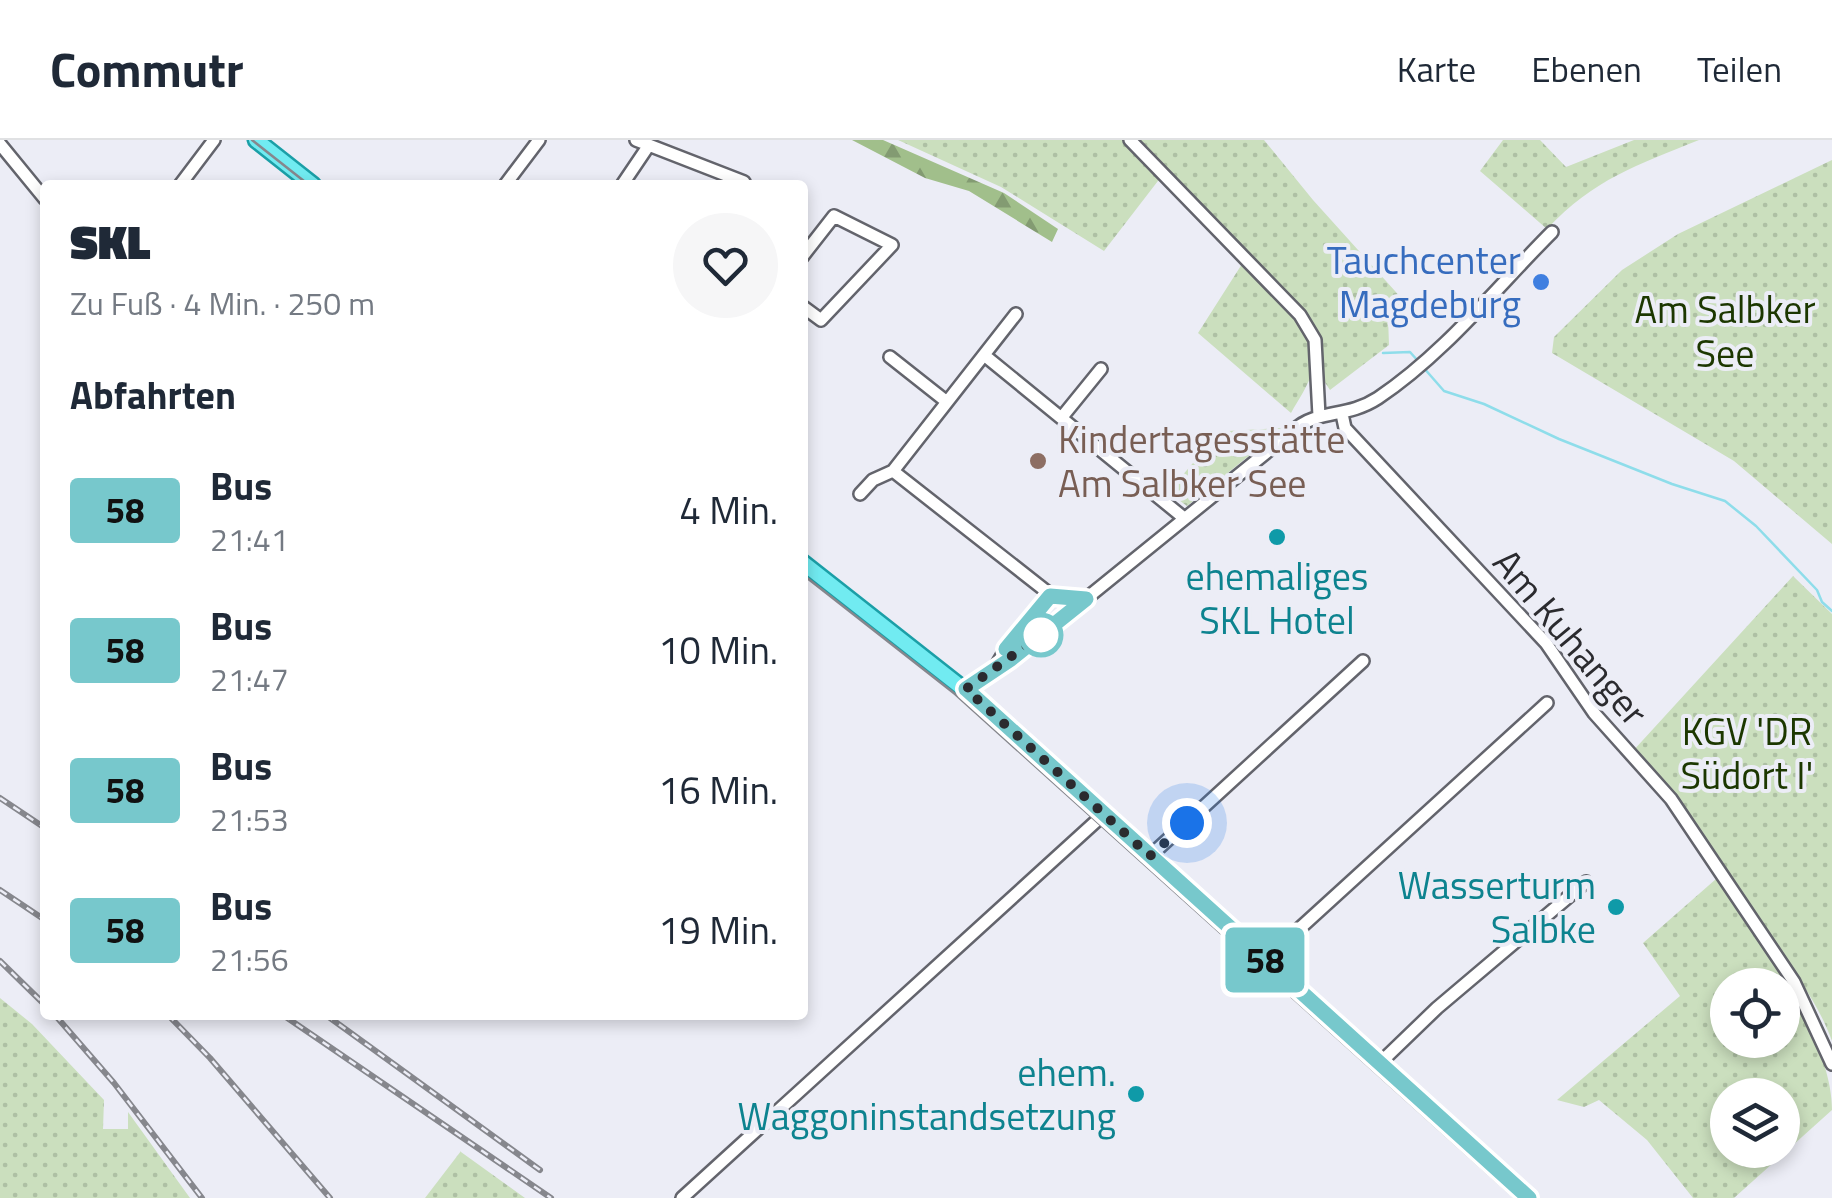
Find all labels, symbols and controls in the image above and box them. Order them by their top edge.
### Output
text: Commutr [50,33,244,106]
text: Karte [1397,42,1476,96]
text: Ebenen [1531,42,1642,96]
text: Teilen [1697,42,1782,96]
text: SKL [70,205,150,278]
button: heart [673,213,778,318]
place label: Tauchcenter Magdeburg [1327,231,1521,333]
marker: Tauchcenter Magdeburg [1530,271,1552,293]
text: Zu Fuß · 4 Min. · 250 m [70,279,375,327]
park label: Am Salbker See [1634,280,1816,382]
text: Abfahrten [70,366,236,424]
place label: Kindertagesstätte Am Salbker See [1058,410,1345,512]
marker: Kindertagesstätte Am Salbker See [1027,450,1049,472]
text: Bus [210,457,272,515]
text: 4 Min. [680,481,778,539]
text: 58 [105,483,145,537]
text: 21:41 [210,515,289,563]
marker: ehemaliges SKL Hotel [1266,526,1288,548]
street label: Am Kuhanger [1479,536,1663,738]
place label: ehemaliges SKL Hotel [1185,547,1369,649]
text: Bus [210,597,272,655]
unlabelled marker [1020,614,1062,656]
text: 10 Min. [658,621,778,679]
text: 58 [105,623,145,677]
text: 21:47 [210,655,289,703]
park label: KGV 'DR Südort I' [1680,702,1814,804]
text: Bus [210,737,272,795]
text: 16 Min. [658,761,778,819]
text: 58 [105,763,145,817]
text: 21:53 [210,795,289,843]
your location [1162,798,1212,848]
place label: Wasserturm Salbke [1398,856,1596,958]
text: Bus [210,877,272,935]
marker: Wasserturm Salbke [1605,896,1627,918]
text: 19 Min. [658,901,778,959]
text: 58 [105,903,145,957]
line badge: 58 [1220,928,1310,992]
text: 58 [1245,933,1285,987]
text: 21:56 [210,935,289,983]
map controls [1710,968,1800,1168]
button: locate [1710,968,1800,1058]
place label: ehem. Waggoninstandsetzung [738,1043,1116,1145]
button: layers [1710,1078,1800,1168]
marker: ehem. Waggoninstandsetzung [1125,1083,1147,1105]

